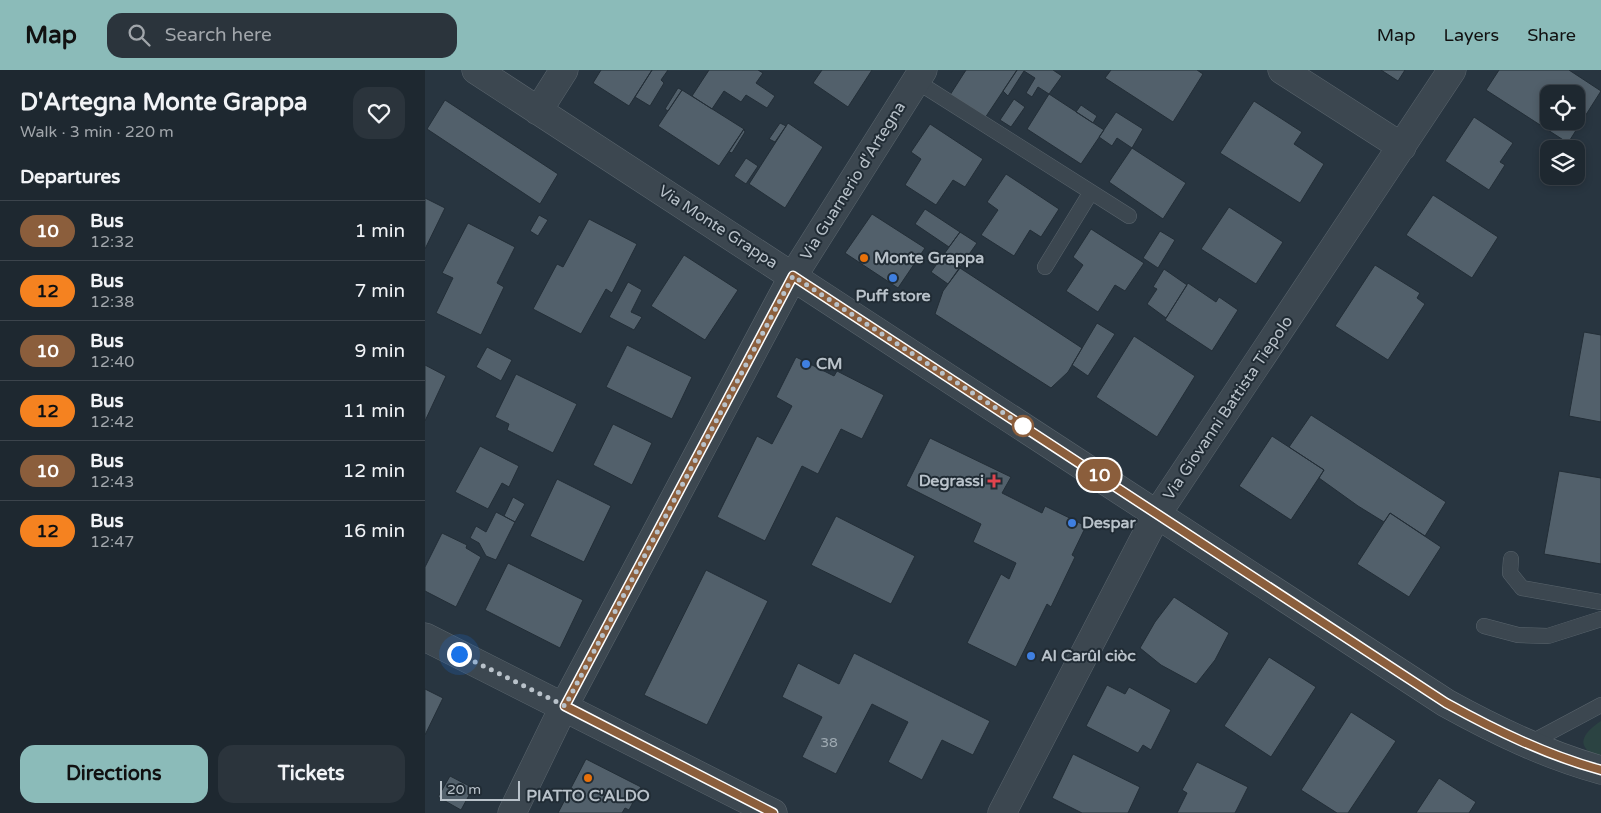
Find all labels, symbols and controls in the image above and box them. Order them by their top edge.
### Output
search box [107,13,457,58]
text: Map [25,21,77,50]
icon: search [125,21,153,49]
text: Search here [165,24,272,46]
text: Map [1377,24,1416,46]
text: Layers [1444,24,1499,46]
text: Share [1527,24,1576,46]
map controls [1540,85,1585,185]
button: locate [1540,85,1585,130]
button: heart [353,87,405,139]
text: D'Artegna Monte Grappa [20,88,308,117]
street label: Via Guarnerio d'Artegna [796,98,910,264]
text: Walk · 3 min · 220 m [20,122,174,142]
button: layers [1540,140,1585,185]
text: Departures [20,166,120,188]
street label: Via Monte Grappa [655,181,781,273]
text: Bus [90,210,124,232]
text: 10 [36,220,59,242]
text: 1 min [354,220,405,242]
text: 12:32 [90,232,134,252]
place label: Monte Grappa [874,248,984,268]
marker: Monte Grappa [858,252,870,264]
text: Bus [90,270,124,292]
marker: Puff store [887,272,899,284]
text: 12 [36,280,59,302]
text: 7 min [354,280,405,302]
place label: Puff store [855,286,931,306]
text: 12:38 [90,292,134,312]
street label: Via Giovanni Battista Tiepolo [1159,312,1297,504]
text: Bus [90,330,124,352]
text: 10 [36,340,59,362]
text: 9 min [354,340,405,362]
text: 12:40 [90,352,134,372]
place label: CM [816,354,843,374]
marker: CM [800,358,812,370]
text: Bus [90,390,124,412]
text: 12 [36,400,59,422]
text: 11 min [342,400,405,422]
text: 12:42 [90,412,134,432]
unlabelled marker [1012,415,1034,437]
text: Bus [90,450,124,472]
line badge: 10 [1077,459,1121,491]
text: 10 [36,460,59,482]
text: 12 min [342,460,405,482]
text: 10 [1088,464,1110,486]
place label: Degrassi [919,471,984,491]
text: 12:43 [90,472,134,492]
marker: Degrassi [988,475,1000,487]
text: Bus [90,510,124,532]
place label: Despar [1082,513,1137,533]
marker: Despar [1066,517,1078,529]
text: 12 [36,520,59,542]
text: 16 min [342,520,405,542]
text: 12:47 [90,532,134,552]
your location [447,642,472,667]
place label: Al Carûl ciòc [1041,646,1136,666]
marker: Al Carûl ciòc [1025,650,1037,662]
house number: 38 [820,734,838,751]
button: Directions [20,745,208,803]
button: Tickets [218,745,405,803]
marker: PIATTO C'ALDO [582,772,594,784]
scale bar [440,778,520,801]
text: 20 m [447,781,481,798]
place label: PIATTO C'ALDO [526,786,650,806]

